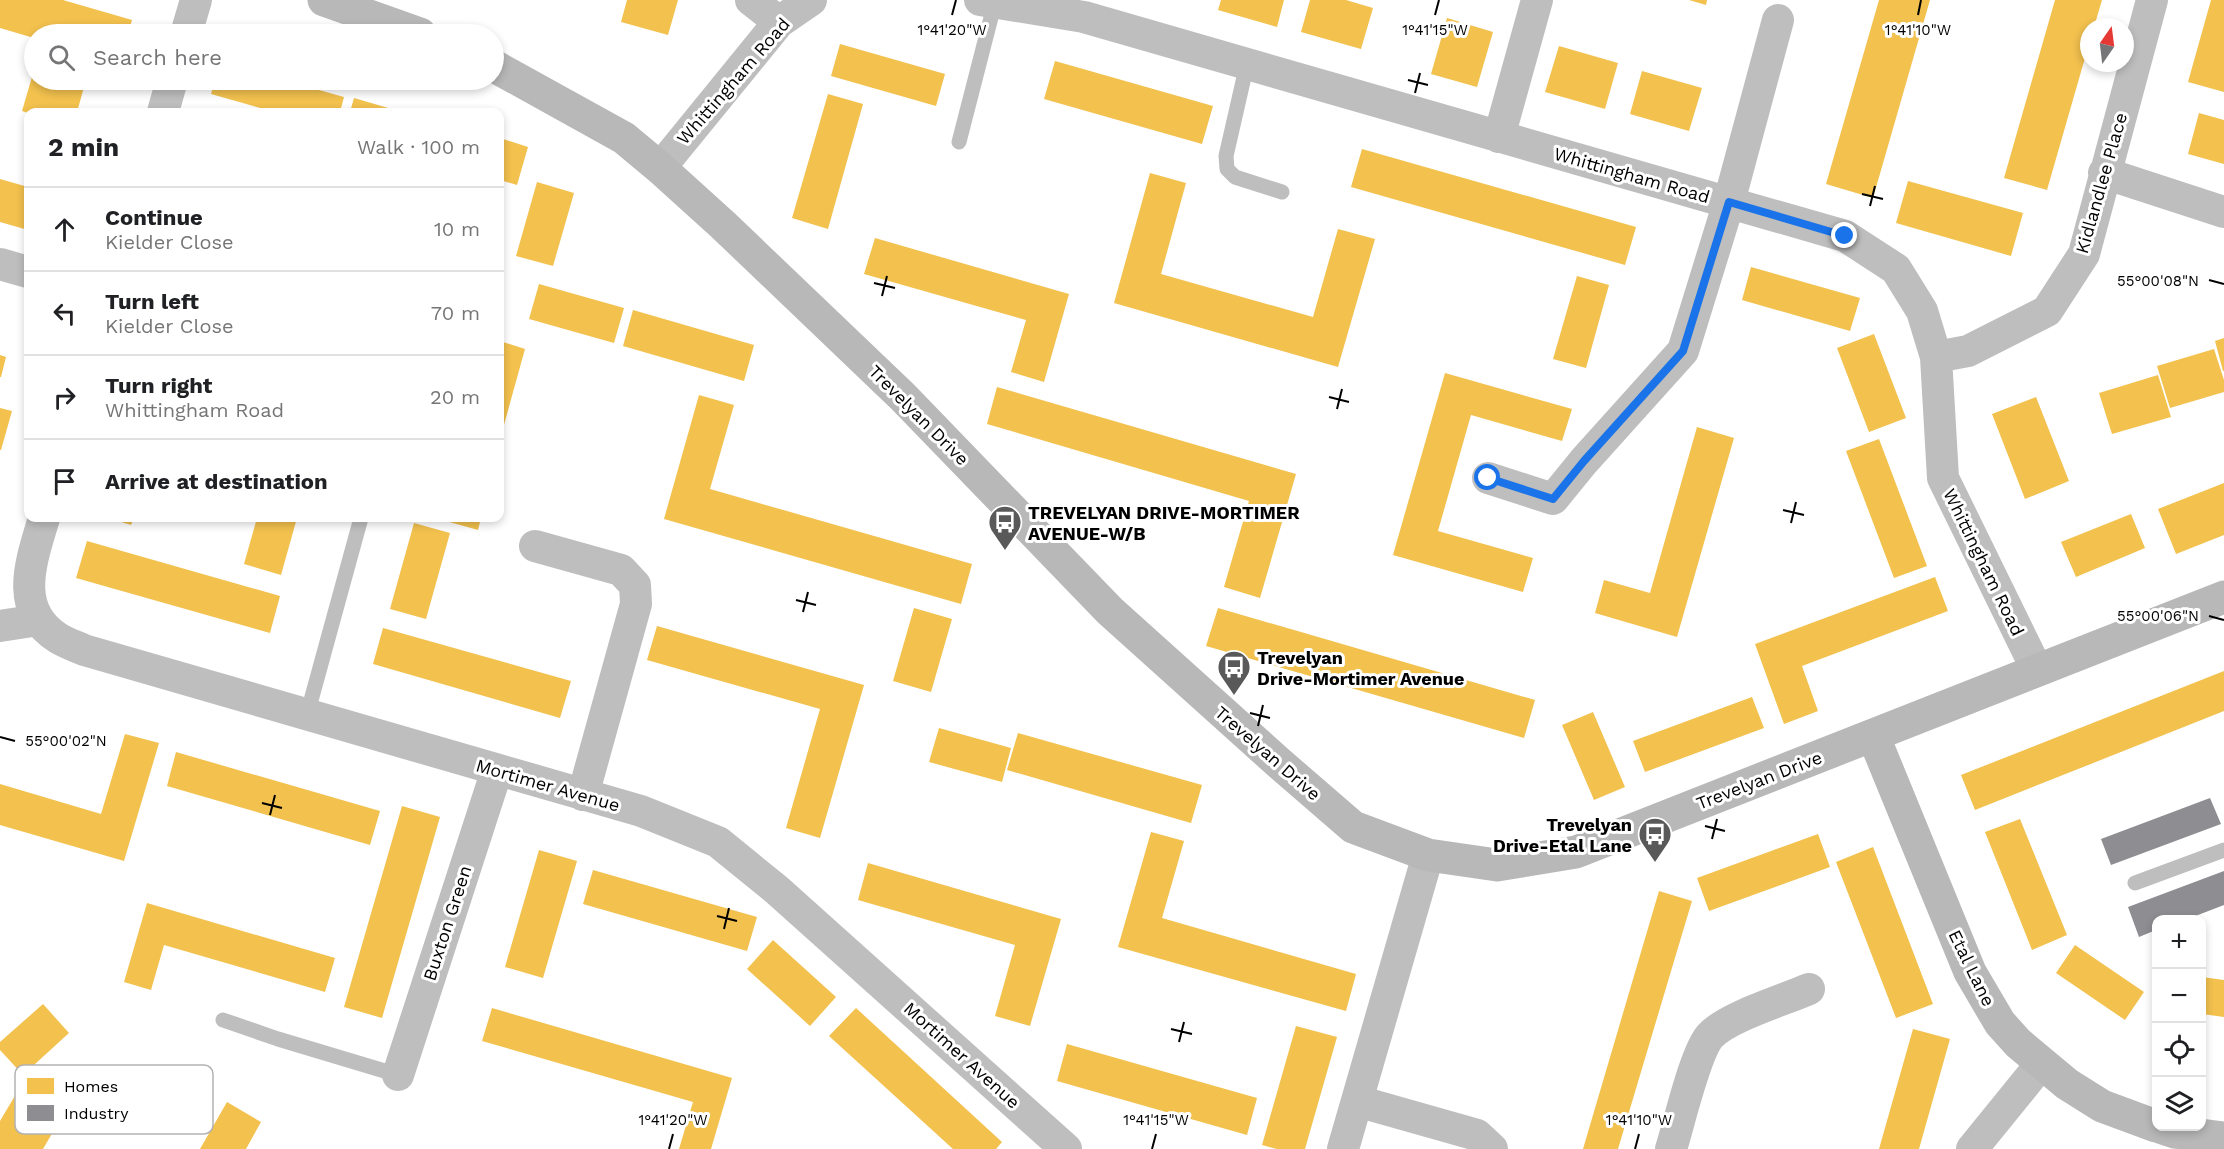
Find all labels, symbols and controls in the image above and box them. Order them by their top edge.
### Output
street label: Whittingham Road [672,13,794,149]
north arrow [2080,18,2134,72]
text: 1°41'20"W [917,21,987,39]
text: 1°41'15"W [1402,21,1468,39]
text: 1°41'10"W [1885,21,1951,39]
search box [24,24,504,90]
icon: search [45,41,78,74]
text: Search here [93,45,222,70]
street label: Kidlandlee Place [2071,110,2131,256]
text: 2 min [48,132,119,162]
text: Walk · 100 m [357,135,480,159]
street label: Whittingham Road [1552,143,1712,207]
text: Continue [105,205,203,230]
icon: ahead [48,213,81,246]
text: 10 m [434,217,480,241]
route end [1831,222,1857,248]
text: Kielder Close [105,230,234,254]
text: 55°00'08"N [2117,272,2199,290]
text: Turn left [105,289,199,314]
icon: left [48,297,81,330]
text: 70 m [431,301,480,325]
text: Kielder Close [105,314,234,338]
street label: Trevelyan Drive [865,361,973,469]
text: Turn right [105,373,212,398]
icon: right [48,381,81,414]
text: 20 m [430,385,480,409]
text: Whittingham Road [105,398,284,422]
route start [1474,464,1500,490]
icon: arrive [48,465,81,498]
text: Arrive at destination [105,469,328,494]
street label: Whittingham Road [1939,485,2029,639]
place label: TREVELYAN DRIVE-MORTIMER AVENUE-W/B [1028,502,1300,544]
bus stop icon: TREVELYAN DRIVE-MORTIMER AVENUE-W/B [987,504,1023,551]
text: 55°00'06"N [2117,607,2199,625]
place label: Trevelyan Drive-Mortimer Avenue [1257,647,1464,689]
bus stop icon: Trevelyan Drive-Mortimer Avenue [1216,649,1252,696]
street label: Trevelyan Drive [1211,701,1325,805]
text: 55°00'02"N [25,732,107,750]
street label: Trevelyan Drive [1693,746,1825,814]
street label: Mortimer Avenue [474,754,622,816]
place label: Trevelyan Drive-Etal Lane [1493,814,1632,856]
bus stop icon: Trevelyan Drive-Etal Lane [1637,816,1673,863]
street label: Buxton Green [418,863,476,983]
map controls [2152,915,2206,1131]
button: + [2152,915,2206,969]
street label: Etal Lane [1945,926,1999,1010]
button: − [2152,969,2206,1023]
street label: Mortimer Avenue [900,997,1024,1113]
button: locate [2152,1023,2206,1077]
legend [15,1065,213,1134]
text: Homes [64,1077,118,1096]
button: layers [2152,1077,2206,1131]
text: Industry [64,1104,129,1123]
text: 1°41'20"W [638,1111,708,1129]
text: 1°41'15"W [1123,1111,1189,1129]
text: 1°41'10"W [1606,1111,1672,1129]

